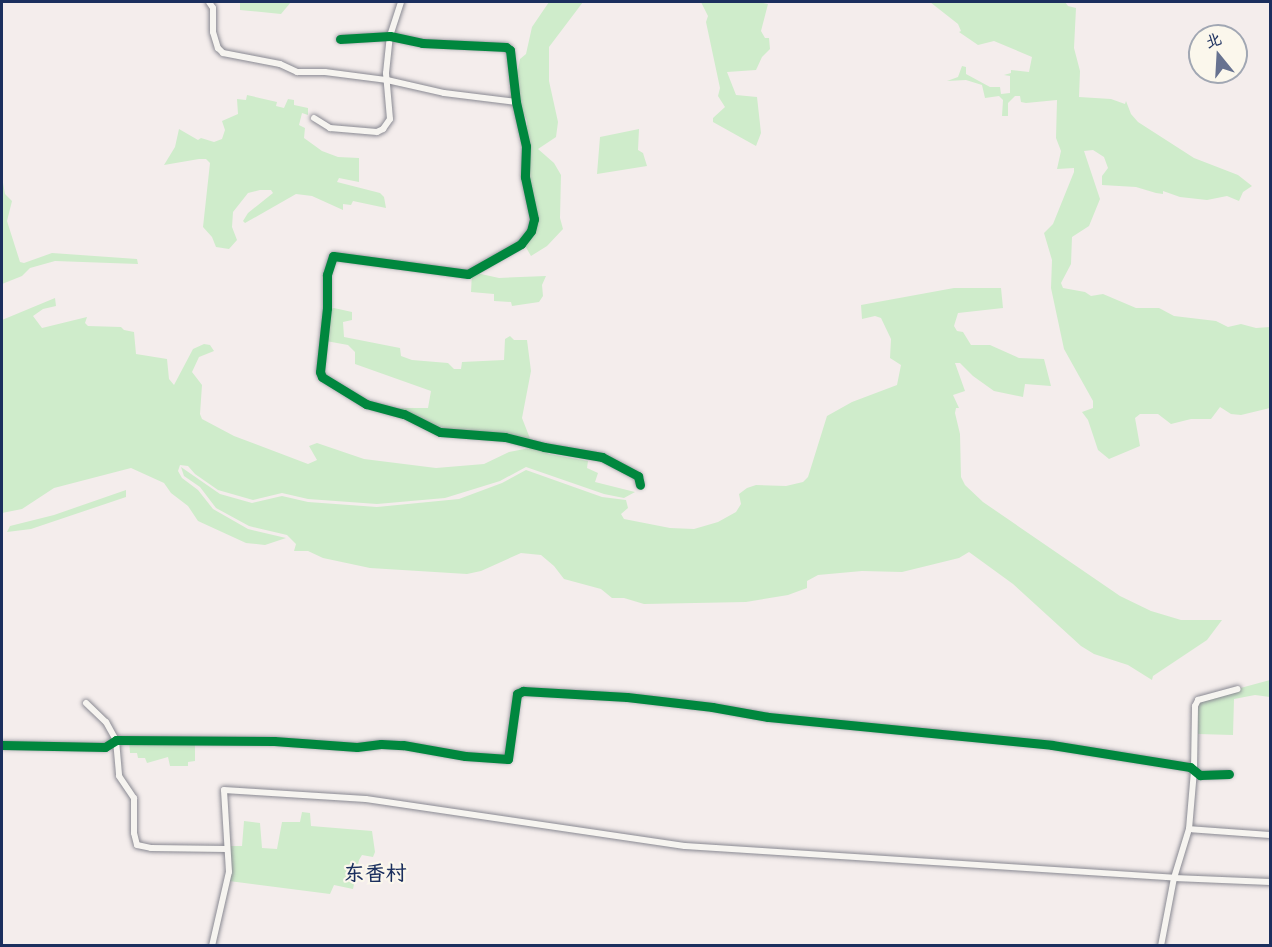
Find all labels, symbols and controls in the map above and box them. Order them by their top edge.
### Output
north arrow [1188,24,1248,84]
text: 北 [1202,25,1224,53]
district label: 东香村 [344,858,406,884]

